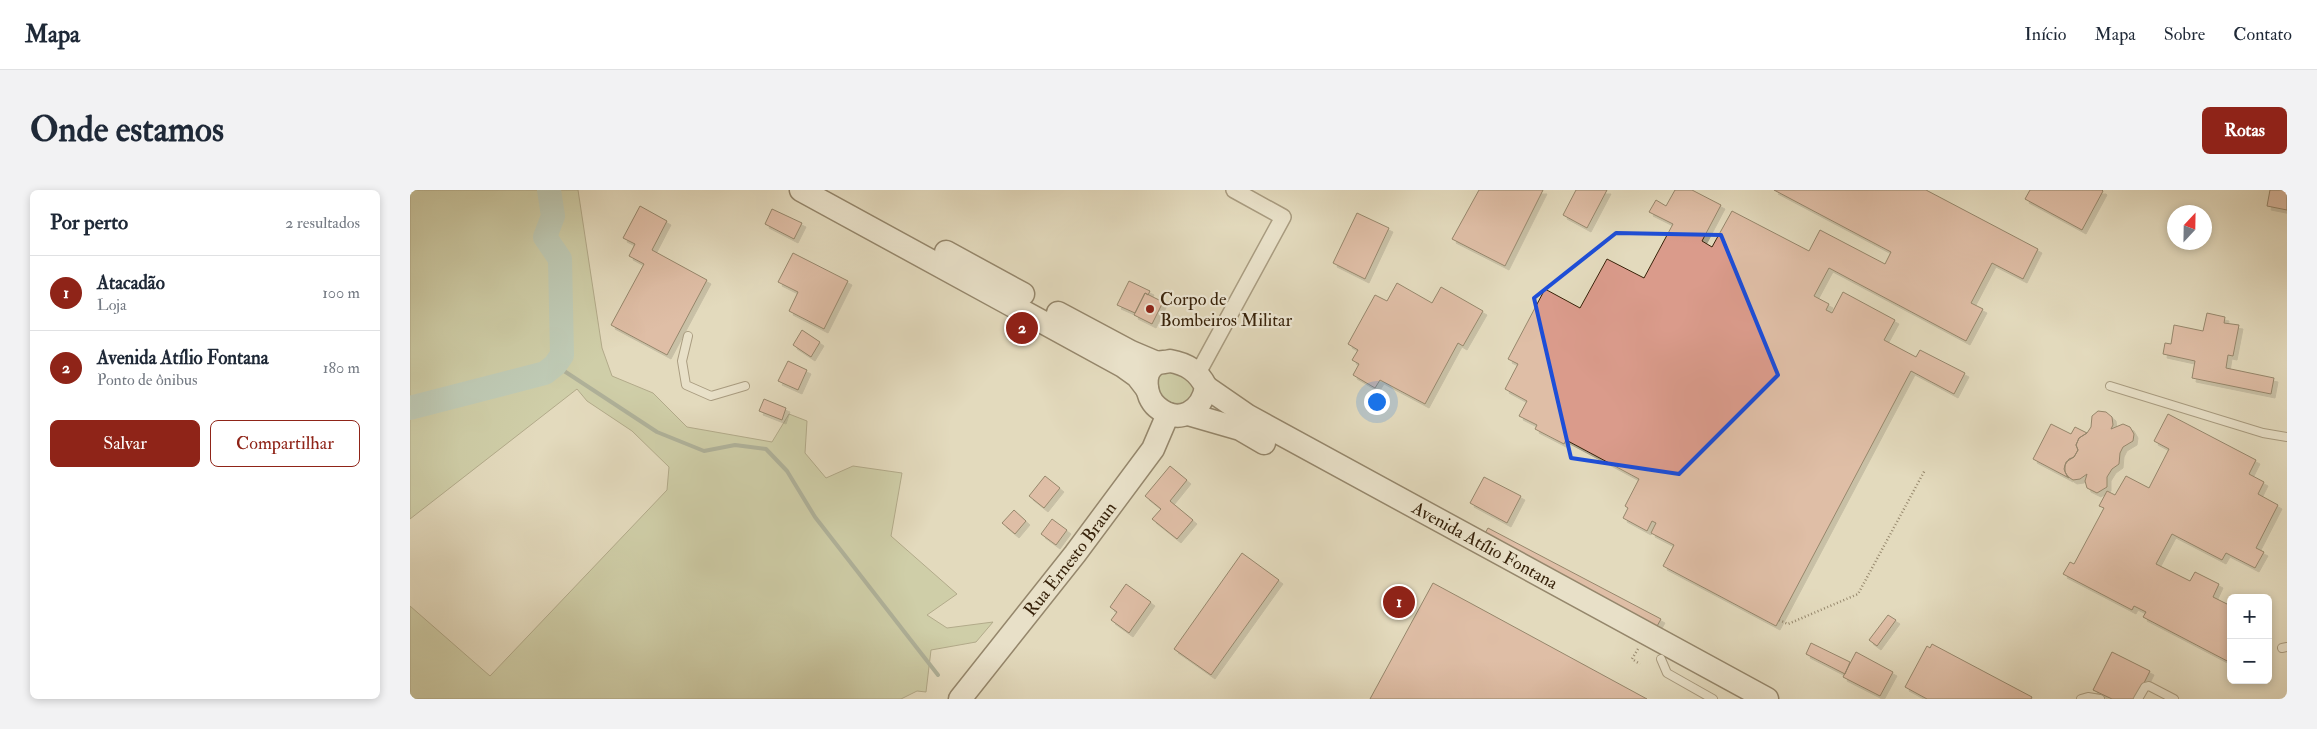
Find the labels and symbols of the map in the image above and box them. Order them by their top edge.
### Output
north arrow [2167,205,2212,250]
place label: Corpo de Bombeiros Militar [1160,288,1292,332]
marker: Corpo de Bombeiros Militar [1144,303,1156,315]
pin: 2 [1006,309,1038,347]
your location [1364,389,1390,415]
street label: Avenida Atílio Fontana [1407,496,1562,595]
street label: Rua Ernesto Braun [1019,497,1121,621]
pin: 1 [1383,583,1415,621]

